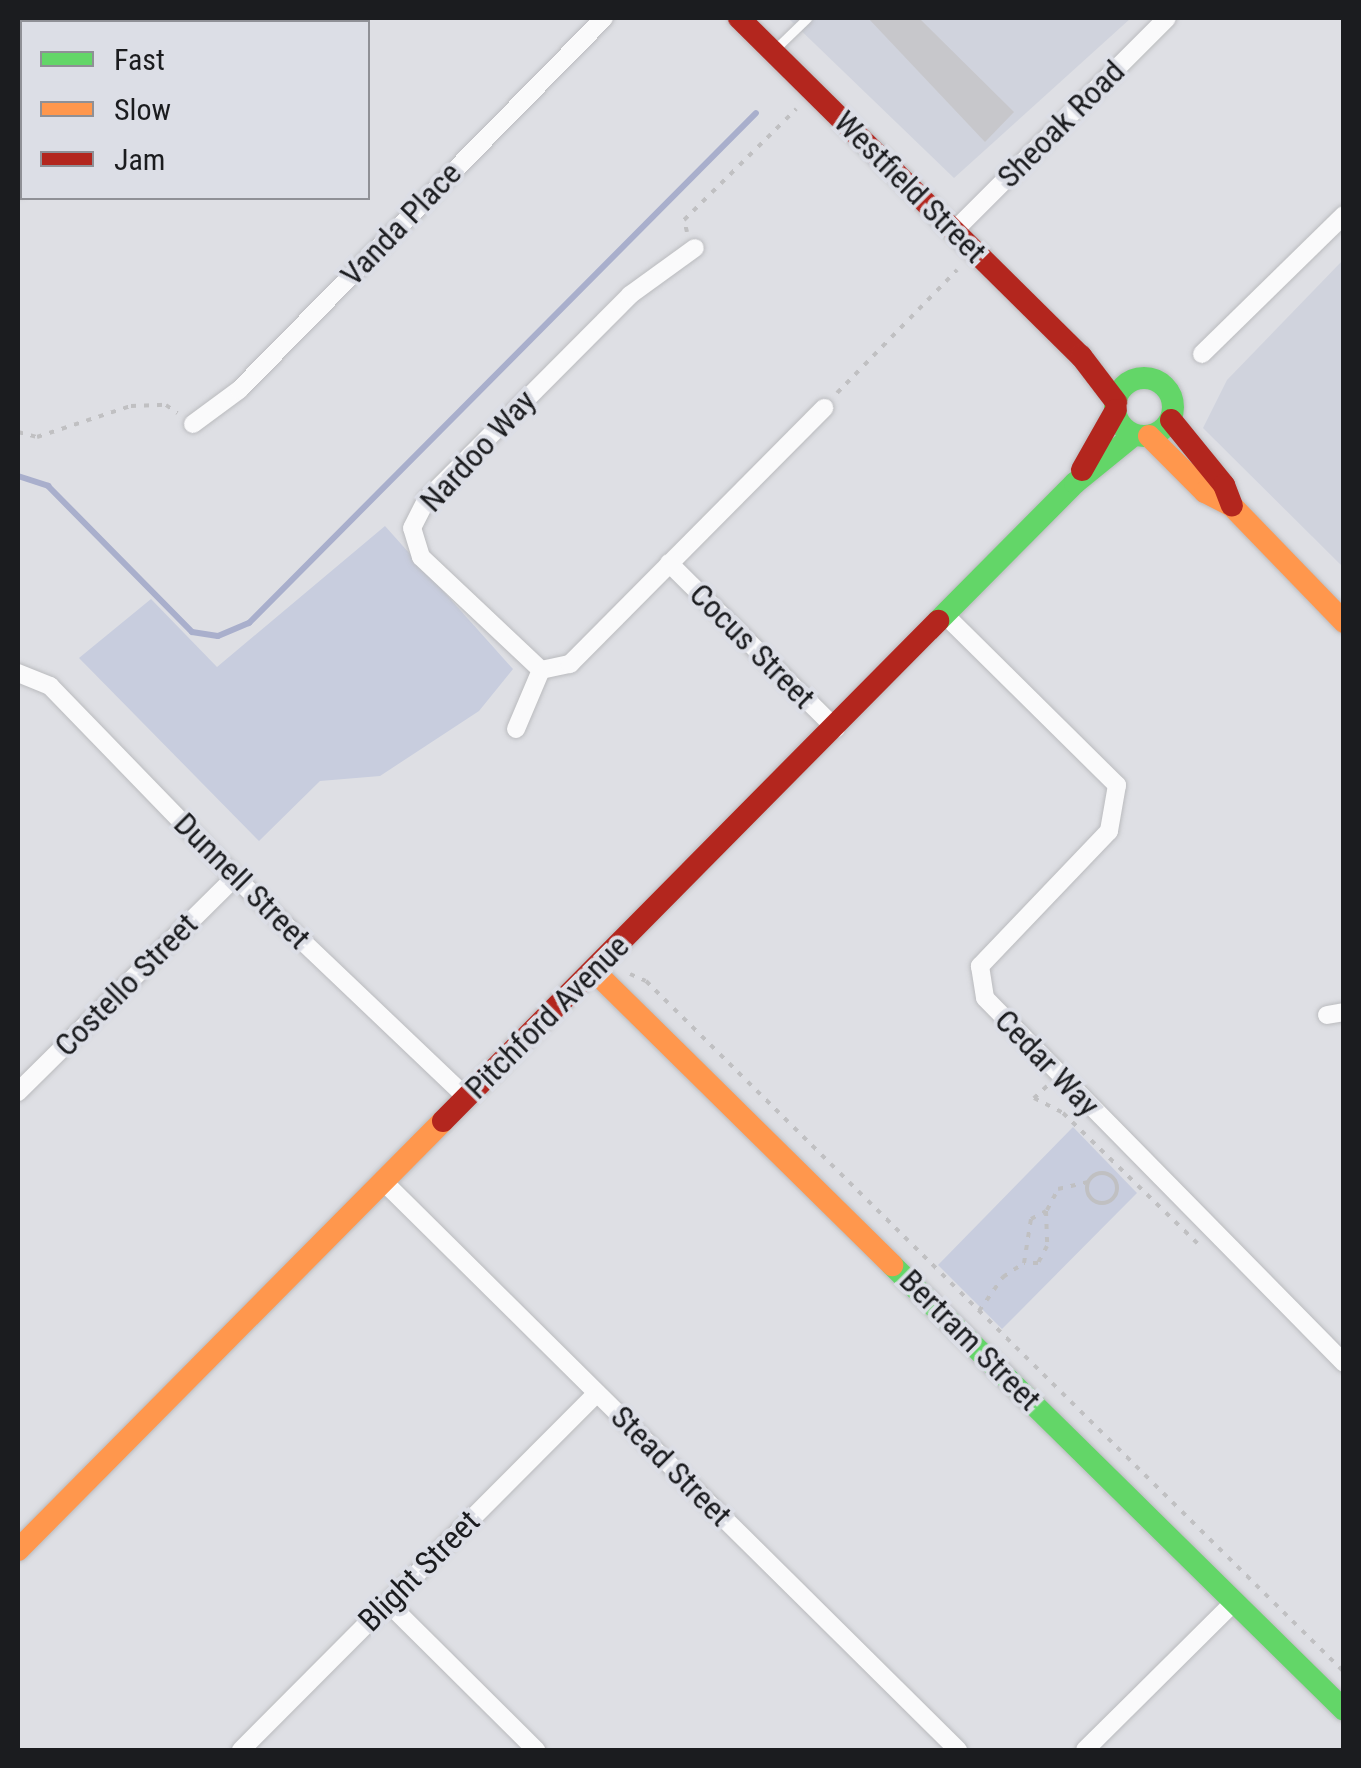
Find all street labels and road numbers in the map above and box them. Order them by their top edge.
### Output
street label: Sheoak Road [989,52,1133,196]
street label: Westfield Street [826,103,994,271]
street label: Vanda Place [333,154,469,294]
street label: Nardoo Way [412,382,544,520]
street label: Cocus Street [681,575,823,717]
street label: Dunnell Street [166,805,318,957]
street label: Costello Street [47,906,205,1064]
street label: Pitchford Avenue [457,927,637,1107]
street label: Cedar Way [987,1002,1107,1124]
street label: Bertram Street [892,1262,1048,1418]
street label: Stead Street [603,1398,739,1534]
street label: Blight Street [351,1503,487,1639]

